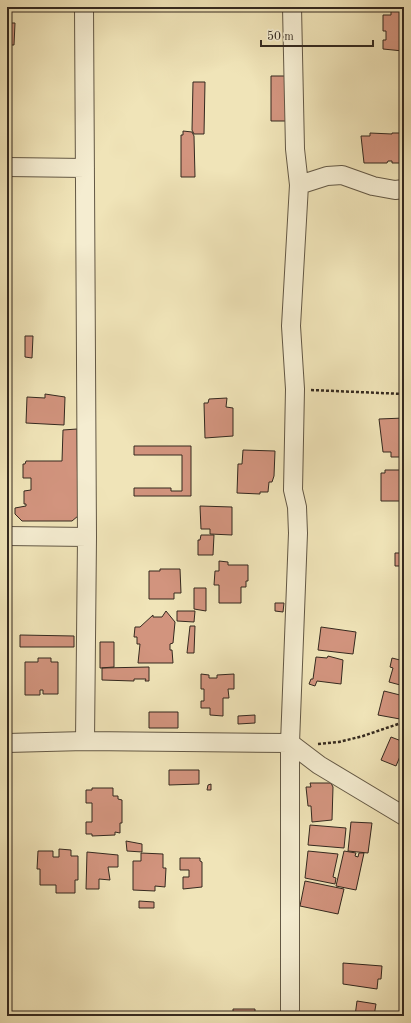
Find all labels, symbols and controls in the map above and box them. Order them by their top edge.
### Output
scale bar [261,22,373,48]
text: 50 m [267,30,294,43]

